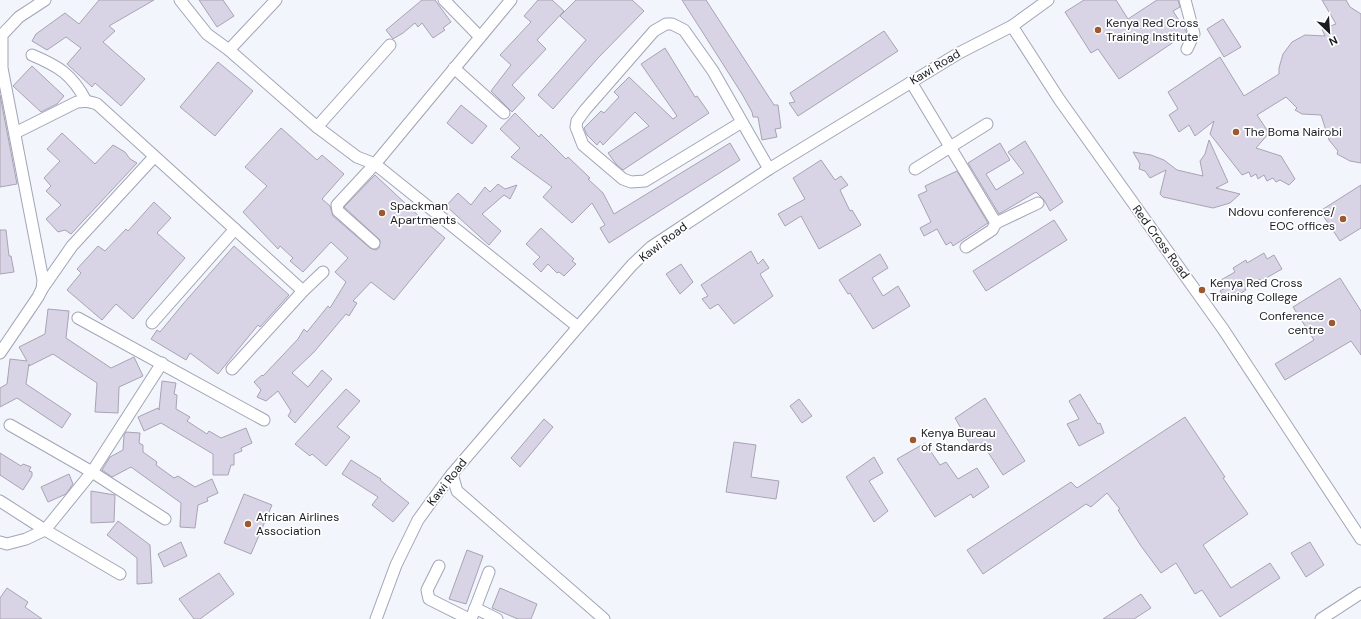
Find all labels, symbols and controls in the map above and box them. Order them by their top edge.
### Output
north arrow [1309,12,1349,52]
place label: Kenya Red Cross Training Institute [1106,15,1199,45]
marker: Kenya Red Cross Training Institute [1093,25,1103,35]
text: N [1327,33,1340,49]
street label: Kawi Road [907,46,963,88]
place label: The Boma Nairobi [1244,124,1342,140]
marker: The Boma Nairobi [1231,127,1241,137]
place label: Spackman Apartments [390,198,456,228]
street label: Red Cross Road [1129,202,1193,282]
place label: Ndovu conference/ EOC offices [1228,204,1335,234]
marker: Spackman Apartments [377,208,387,218]
marker: Ndovu conference/ EOC offices [1338,214,1348,224]
street label: Kawi Road [636,219,690,265]
place label: Kenya Red Cross Training College [1210,275,1302,305]
marker: Kenya Red Cross Training College [1197,285,1207,295]
place label: Conference centre [1259,308,1324,338]
marker: Conference centre [1327,318,1337,328]
place label: Kenya Bureau of Standards [921,425,996,455]
marker: Kenya Bureau of Standards [908,435,918,445]
street label: Kawi Road [423,455,471,509]
place label: African Airlines Association [256,509,339,539]
marker: African Airlines Association [243,519,253,529]

